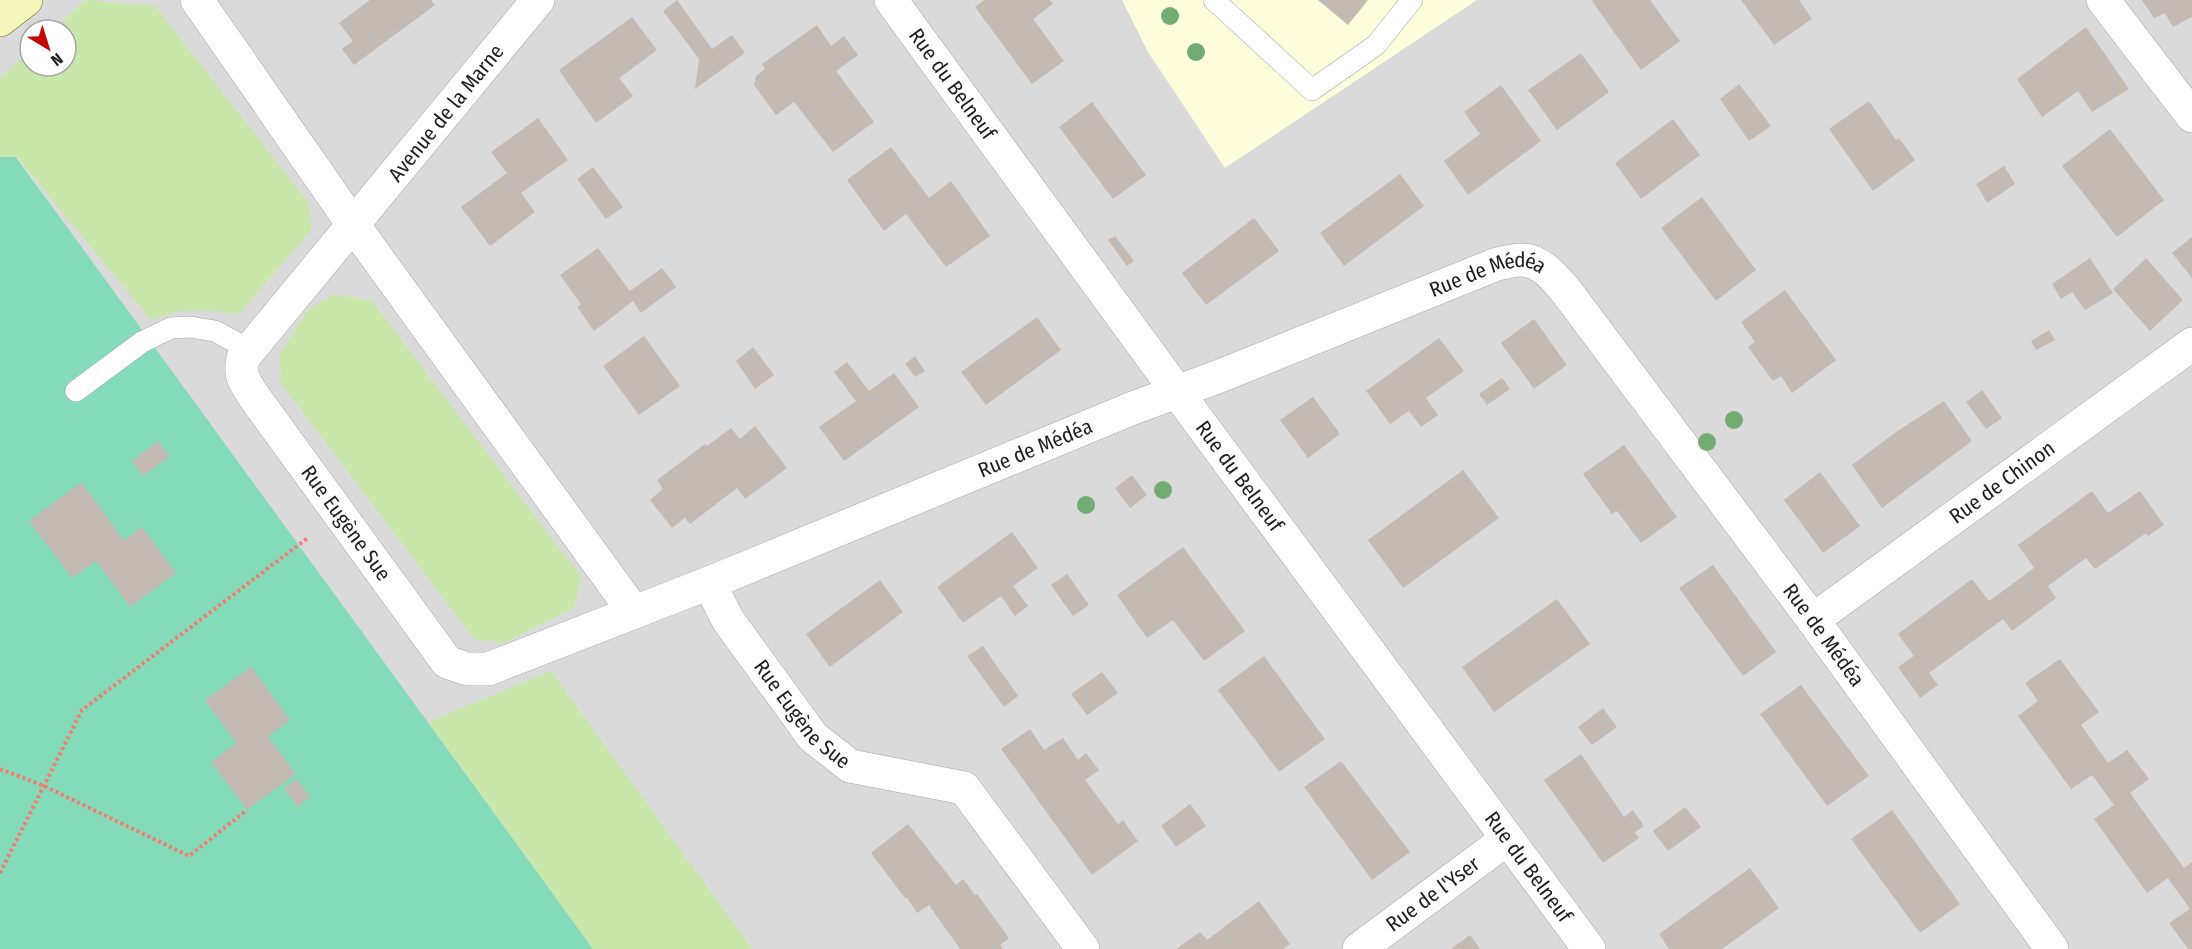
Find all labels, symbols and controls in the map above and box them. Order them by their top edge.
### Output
north arrow [18,18,78,78]
street label: Rue du Belneuf [903,23,1002,146]
street label: Avenue de la Marne [383,39,509,187]
text: N [47,49,67,70]
street label: Rue de Médéa [1425,247,1551,303]
street label: Rue de Médéa [974,413,1096,484]
street label: Rue du Belneuf [1190,416,1290,538]
street label: Rue de Chinon [1944,435,2060,529]
street label: Rue Eugène Sue [295,460,397,586]
street label: Rue de Médéa [1777,578,1870,692]
street label: Rue Eugène Sue [748,655,856,774]
street label: Rue du Belneuf [1479,806,1579,929]
street label: Rue de l'Yser [1381,850,1485,937]

